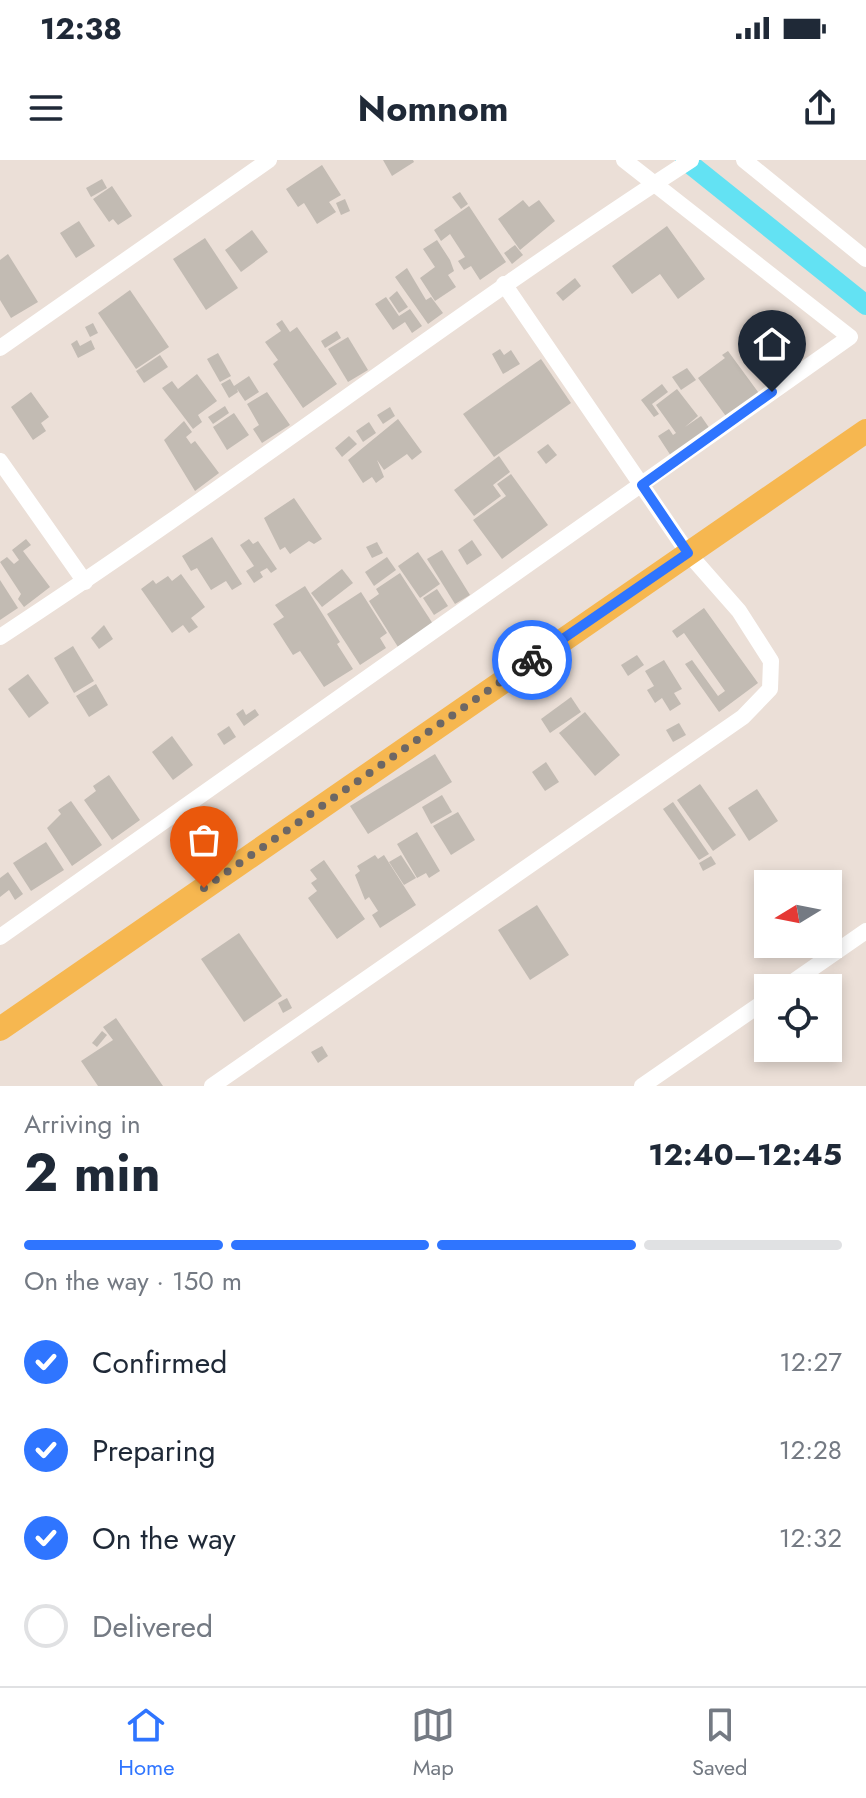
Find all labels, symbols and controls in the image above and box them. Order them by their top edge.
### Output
text: 12:38 [40,7,122,50]
text: Nomnom [358,82,508,134]
icon: menu [24,86,68,130]
icon: share [798,86,842,130]
pin [738,310,806,392]
icon: home [750,322,794,366]
courier [492,620,572,700]
icon: bike [510,638,554,682]
pin [170,806,238,888]
icon: bag [182,818,226,862]
north arrow [754,870,842,958]
map controls [754,870,842,1062]
button: locate [754,974,842,1062]
text: Arriving in [24,1105,141,1143]
text: 12:40–12:45 [648,1133,842,1176]
text: 2 min [24,1135,161,1211]
text: On the way · 150 m [24,1262,242,1300]
icon: check [24,1340,68,1384]
text: Confirmed [92,1341,227,1384]
text: 12:27 [779,1343,842,1381]
icon: check [24,1428,68,1472]
text: Preparing [92,1429,216,1472]
text: 12:28 [779,1431,842,1469]
icon: check [24,1516,68,1560]
text: On the way [92,1517,236,1560]
text: 12:32 [779,1519,842,1557]
text: Delivered [92,1605,213,1648]
tab: Home [118,1703,175,1783]
tab: Map [411,1703,455,1783]
tab: Saved [692,1703,748,1783]

